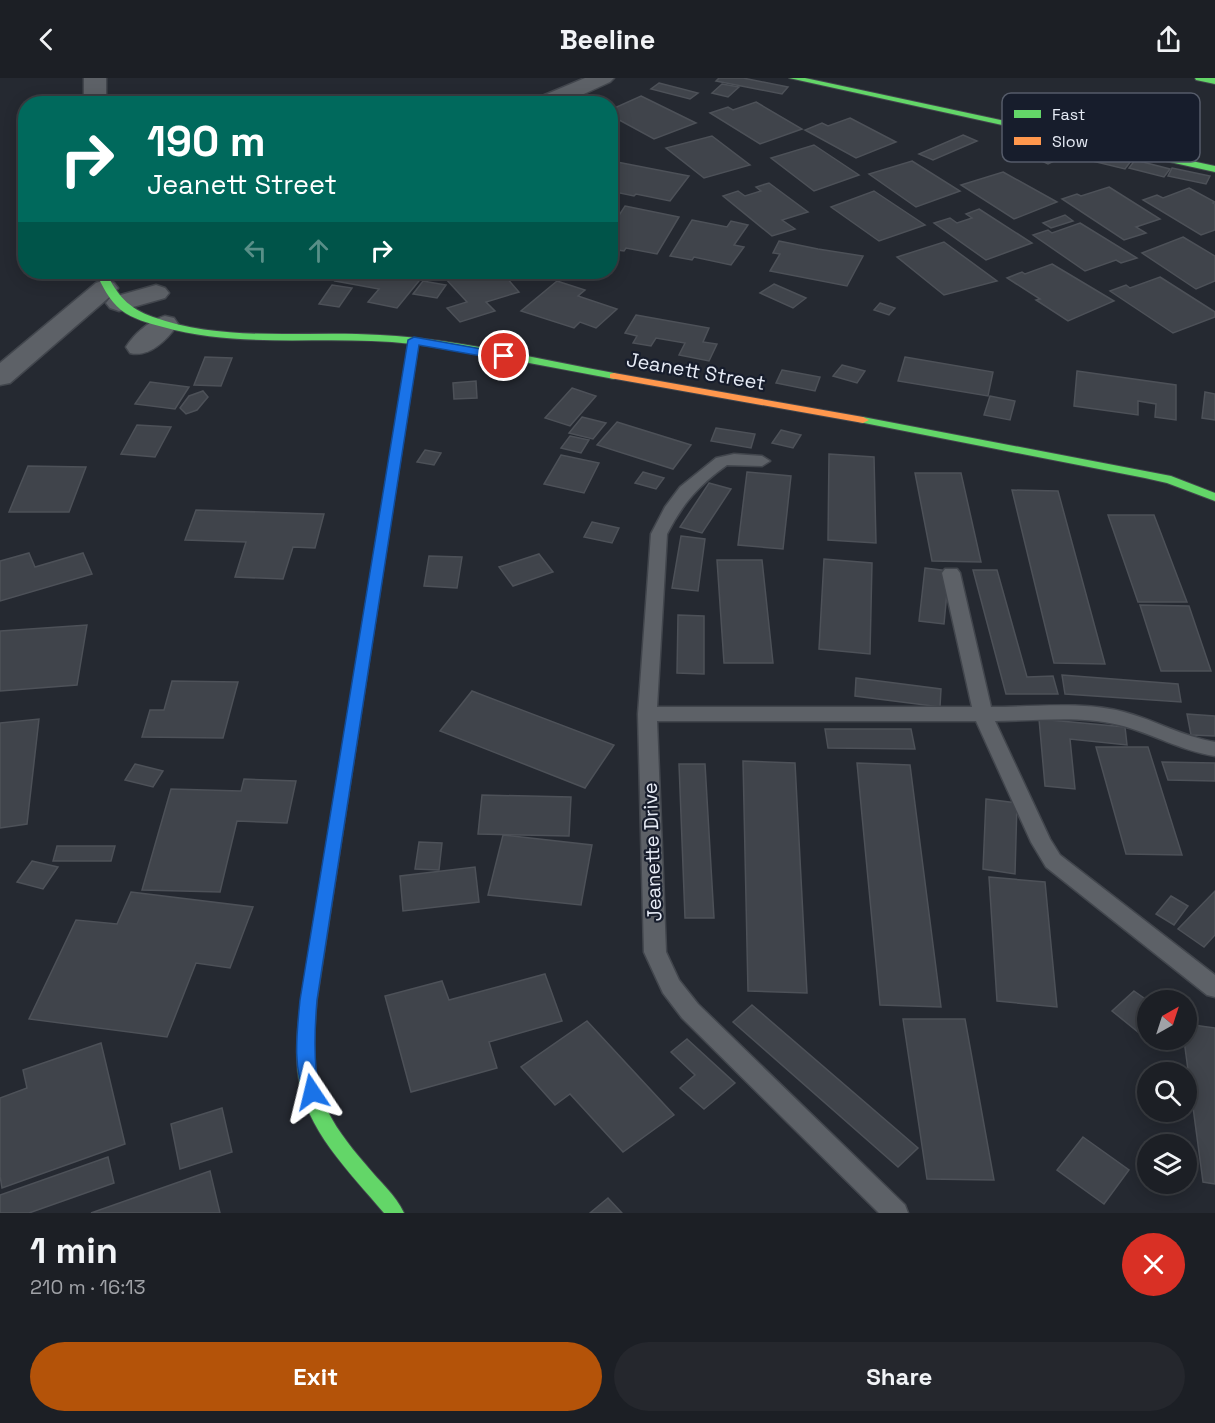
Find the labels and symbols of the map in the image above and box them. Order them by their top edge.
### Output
legend [1002,93,1200,162]
text: Fast [1052,104,1085,125]
text: Slow [1052,131,1088,152]
pin [478,330,529,381]
street label: Jeanett Street [624,346,768,396]
street label: Jeanette Drive [637,782,667,922]
north arrow [1137,990,1197,1050]
position arrow [280,1060,344,1124]

